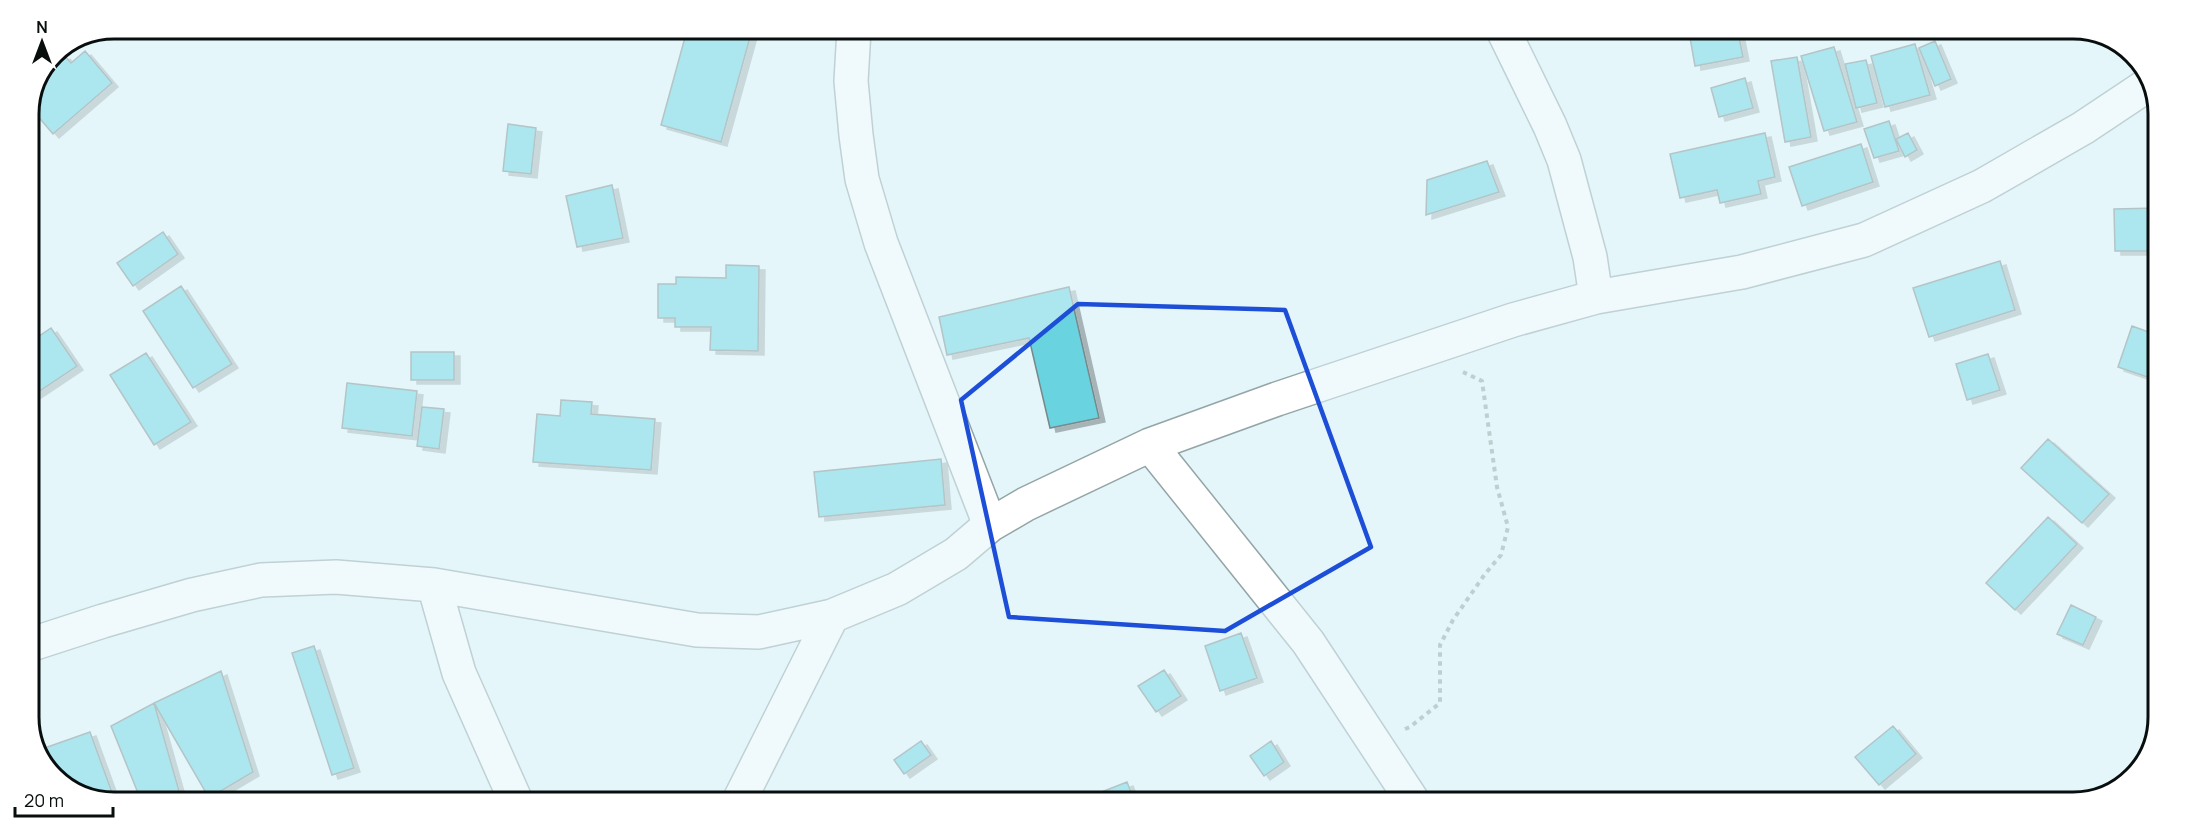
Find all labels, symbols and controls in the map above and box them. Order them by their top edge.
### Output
north arrow [12,12,72,72]
text: N [36,16,48,38]
scale bar [15,780,112,818]
text: 20 m [24,788,64,812]

